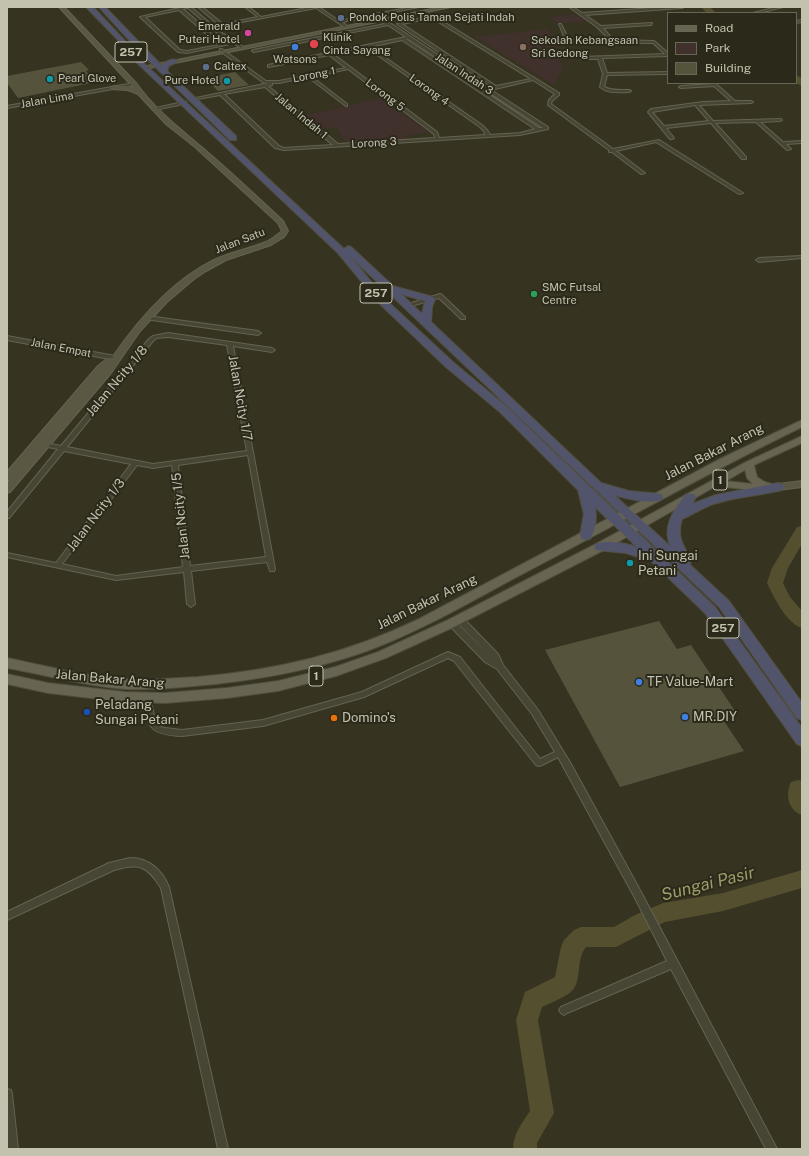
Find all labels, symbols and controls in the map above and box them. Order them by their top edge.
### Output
place label: Pondok Polis Taman Sejati Indah [349,11,514,25]
legend [667,12,797,84]
marker: Pondok Polis Taman Sejati Indah [336,13,346,23]
place label: Emerald Puteri Hotel [179,20,240,46]
text: Road [705,21,733,35]
marker: Emerald Puteri Hotel [243,28,253,38]
place label: Klinik Cinta Sayang [323,31,391,57]
place label: Sekolah Kebangsaan Sri Gedong [531,34,638,60]
marker: Klinik Cinta Sayang [308,38,320,50]
text: Park [705,41,731,55]
road number: 257 [115,42,147,62]
marker: Watsons [290,42,300,52]
marker: Sekolah Kebangsaan Sri Gedong [518,42,528,52]
street label: Jalan Indah 3 [432,50,496,98]
place label: Watsons [273,53,317,67]
place label: Caltex [214,60,247,74]
text: Building [705,61,751,75]
marker: Caltex [201,62,211,72]
street label: Lorong 1 [292,64,336,86]
place label: Pearl Glove [58,72,116,86]
street label: Lorong 4 [407,72,451,108]
marker: Pearl Glove [45,74,55,84]
place label: Pure Hotel [164,74,219,88]
marker: Pure Hotel [222,76,232,86]
street label: Lorong 5 [363,76,407,114]
street label: Jalan Lima [20,89,74,111]
street label: Jalan Indah 1 [272,90,330,142]
street label: Lorong 3 [351,135,397,151]
street label: Jalan Satu [213,225,267,257]
place label: SMC Futsal Centre [542,281,601,307]
road number: 257 [360,283,392,303]
marker: SMC Futsal Centre [529,289,539,299]
street label: Jalan Empat [30,336,92,360]
street label: Jalan Ncity 1/8 [83,343,151,419]
street label: Jalan Ncity 1/7 [225,354,255,442]
street label: Jalan Bakar Arang [662,420,766,484]
road number: 1 [713,470,727,490]
street label: Jalan Ncity 1/5 [169,472,193,560]
street label: Jalan Ncity 1/3 [64,476,128,554]
place label: Ini Sungai Petani [638,548,698,579]
marker: Ini Sungai Petani [625,558,635,568]
street label: Jalan Bakar Arang [374,571,480,633]
road number: 257 [707,618,739,638]
street label: Jalan Bakar Arang [55,666,165,692]
road number: 1 [309,666,323,686]
place label: TF Value-Mart [647,674,733,690]
marker: TF Value-Mart [634,677,644,687]
place label: Peladang Sungai Petani [95,697,178,728]
marker: Peladang Sungai Petani [82,707,92,717]
place label: MR.DIY [693,709,737,725]
place label: Domino's [342,710,396,726]
marker: MR.DIY [680,712,690,722]
marker: Domino's [329,713,339,723]
water label: Sungai Pasir [659,863,757,905]

